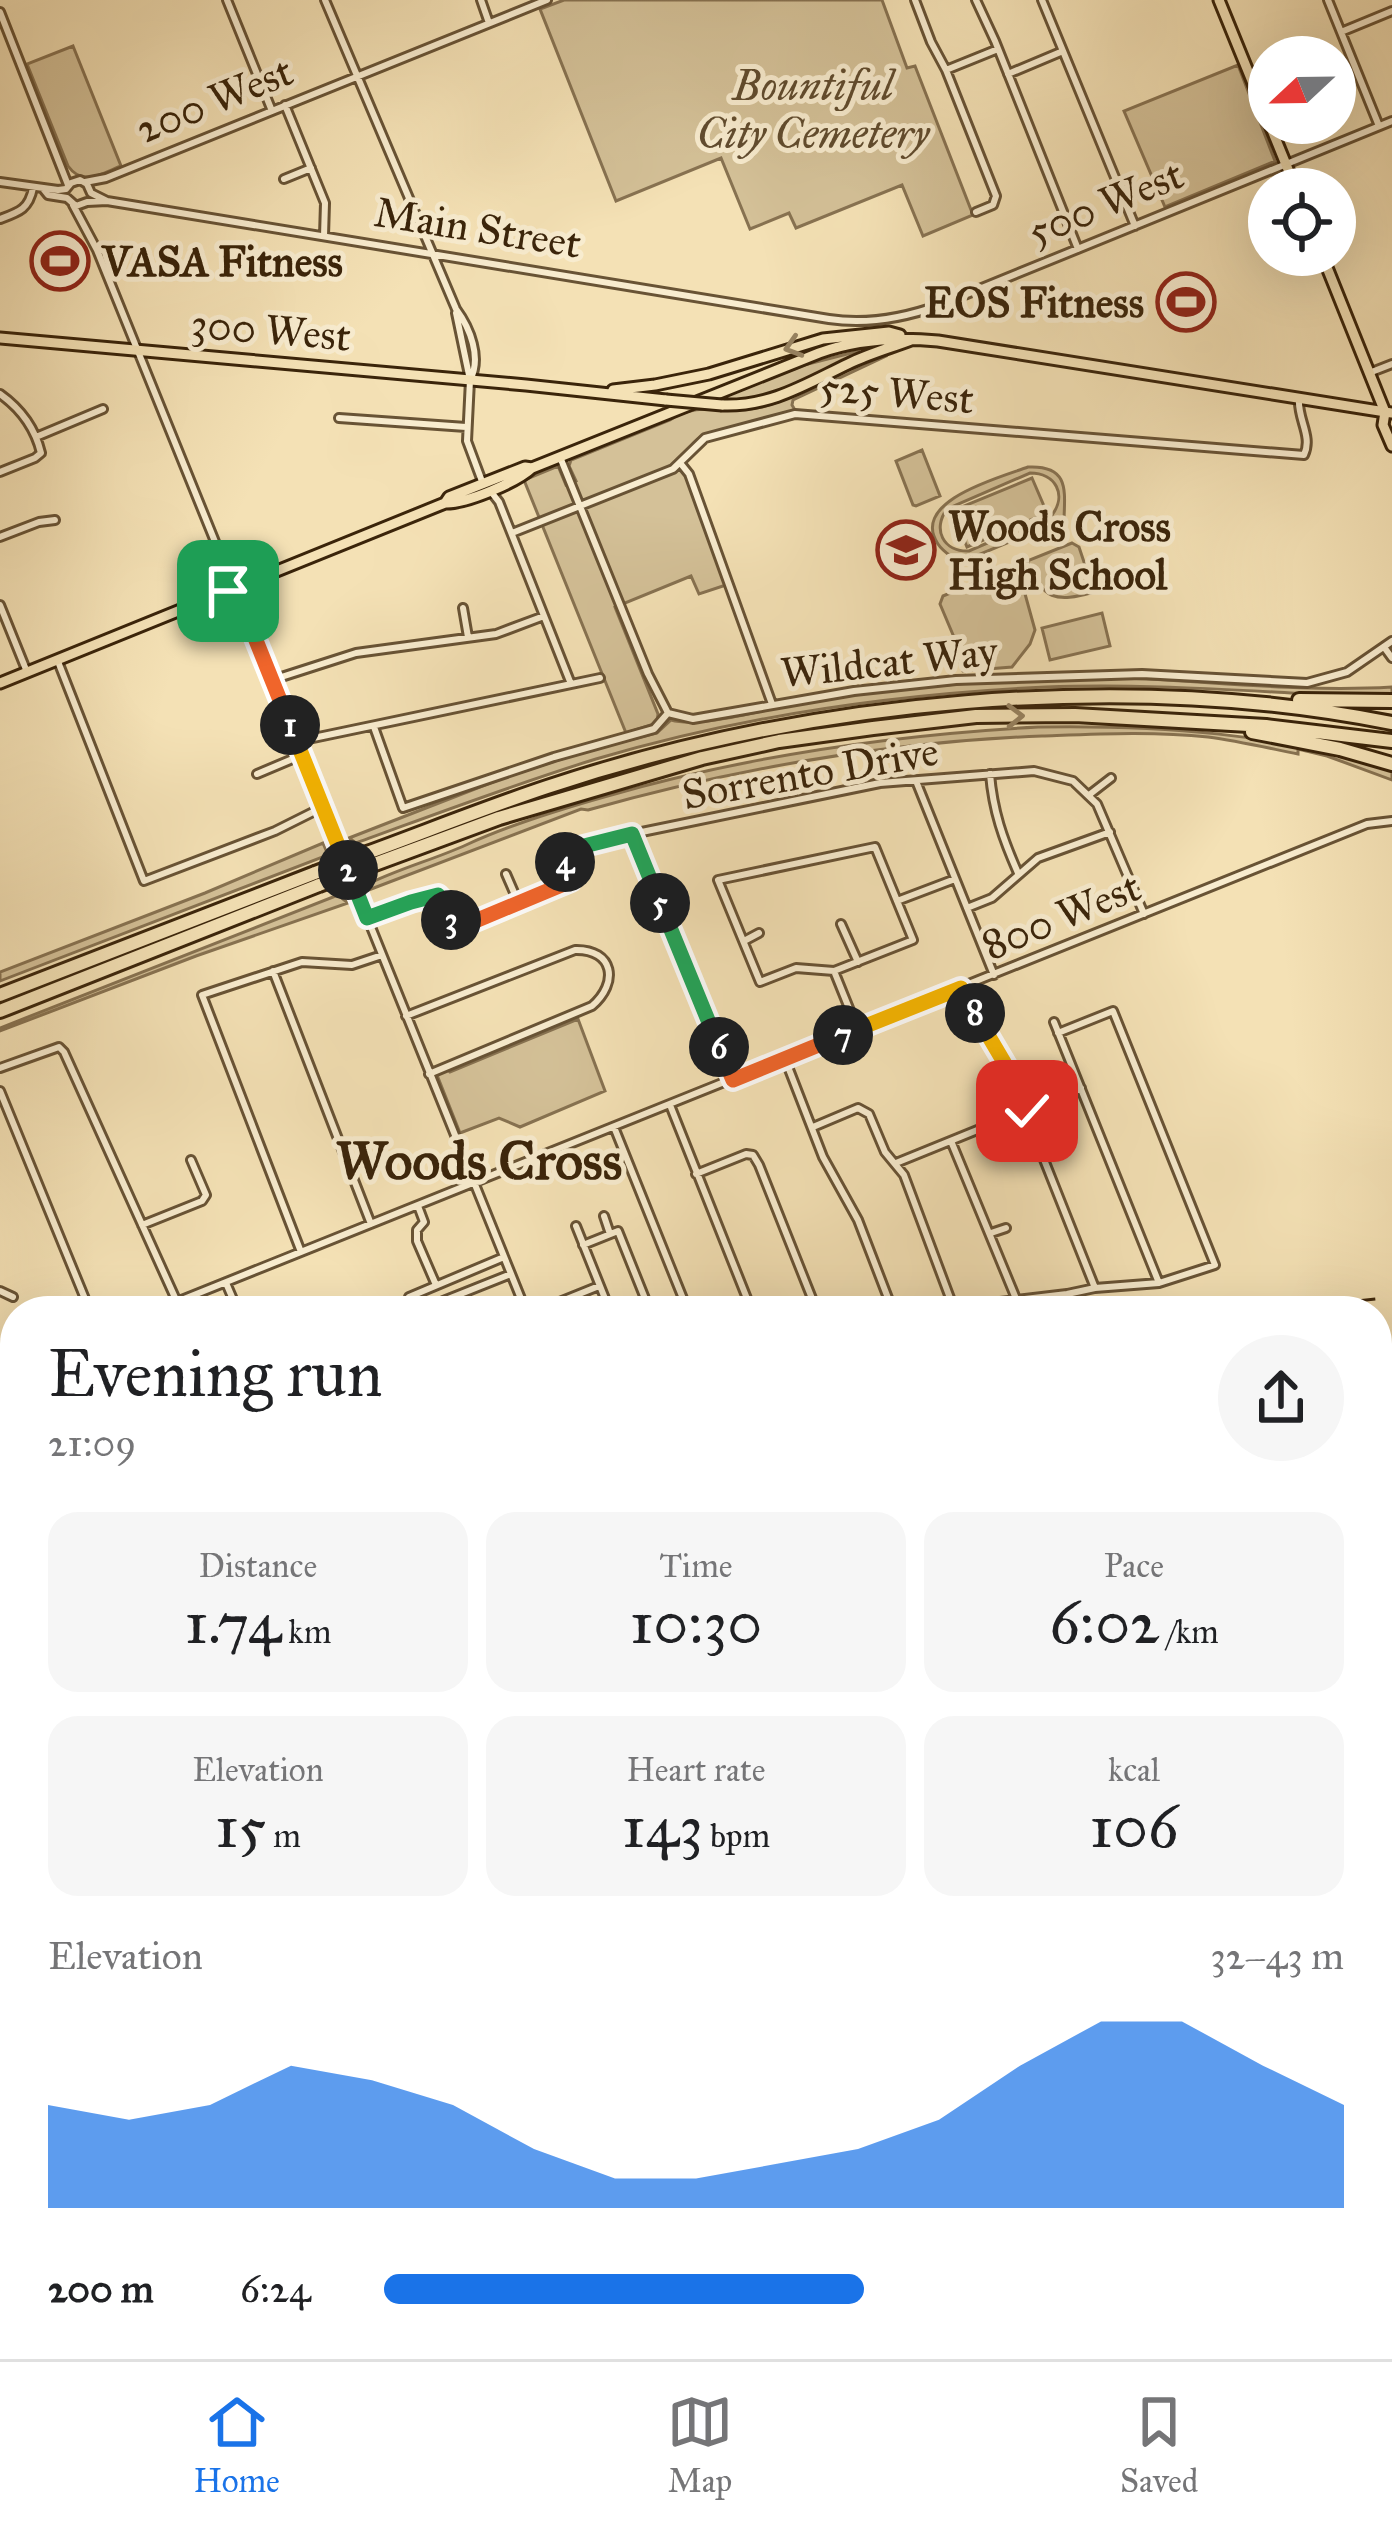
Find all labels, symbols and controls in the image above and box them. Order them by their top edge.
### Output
north arrow [1248,36,1356,144]
map controls [1248,36,1356,276]
street label: 200 West [128,45,300,155]
park label: Bountiful City Cemetery [697,60,931,160]
street label: 500 West [1020,148,1191,258]
button: locate [1248,168,1356,276]
street label: Main Street [371,186,585,270]
sports icon: VASA Fitness [29,230,91,292]
place label: VASA Fitness [101,236,343,288]
sports icon: EOS Fitness [1155,271,1217,333]
place label: EOS Fitness [924,277,1144,329]
street label: 300 West [189,297,353,363]
one-way arrow [783,333,804,358]
street label: 525 West [818,360,976,426]
place label: Woods Cross High School [948,501,1171,601]
school or university icon: Woods Cross High School [875,519,937,581]
pin [177,540,279,642]
icon: arrive [195,558,261,624]
street label: Wildcat Way [778,625,1001,699]
pin: 1 [260,695,320,755]
one-way arrow [1007,703,1025,729]
text: 1 [283,705,297,745]
street label: Sorrento Drive [678,725,942,821]
pin: 4 [535,832,595,892]
pin: 2 [318,840,378,900]
text: 4 [556,842,574,882]
text: 2 [340,850,356,890]
street label: 800 West [975,861,1148,971]
pin: 5 [630,873,690,933]
text: 5 [652,883,668,923]
pin: 3 [421,890,481,950]
text: 3 [444,900,458,940]
pin: 8 [945,983,1005,1043]
text: 8 [966,993,984,1033]
pin: 7 [813,1005,873,1065]
text: 7 [834,1015,852,1055]
pin: 6 [689,1017,749,1077]
text: 6 [711,1027,727,1067]
pin [976,1060,1078,1162]
icon: check [994,1078,1060,1144]
district label: Woods Cross [336,1128,622,1194]
text: Evening run [48,1333,383,1414]
button: share [1218,1335,1344,1461]
text: 21:09 [48,1419,136,1467]
text: Distance [199,1546,317,1586]
text: Time [659,1546,733,1586]
text: Pace [1104,1546,1164,1586]
text: 1.74 [185,1586,281,1659]
text: 10:30 [630,1586,762,1659]
text: 6:02 [1049,1586,1160,1659]
text: km [281,1612,331,1652]
text: /km [1160,1612,1219,1652]
text: Elevation [192,1750,324,1790]
text: Heart rate [627,1750,765,1790]
text: kcal [1108,1750,1160,1790]
text: 15 [215,1790,266,1863]
text: 143 [622,1790,703,1863]
text: 106 [1089,1790,1179,1863]
text: m [266,1816,301,1856]
text: bpm [703,1816,770,1856]
text: Elevation [48,1932,203,1980]
text: 32–43 m [1210,1932,1344,1980]
text: 200 m [48,2265,154,2313]
text: 6:24 [240,2265,311,2313]
tab: Home [194,2389,280,2501]
tab: Map [667,2389,733,2501]
tab: Saved [1120,2389,1198,2501]

